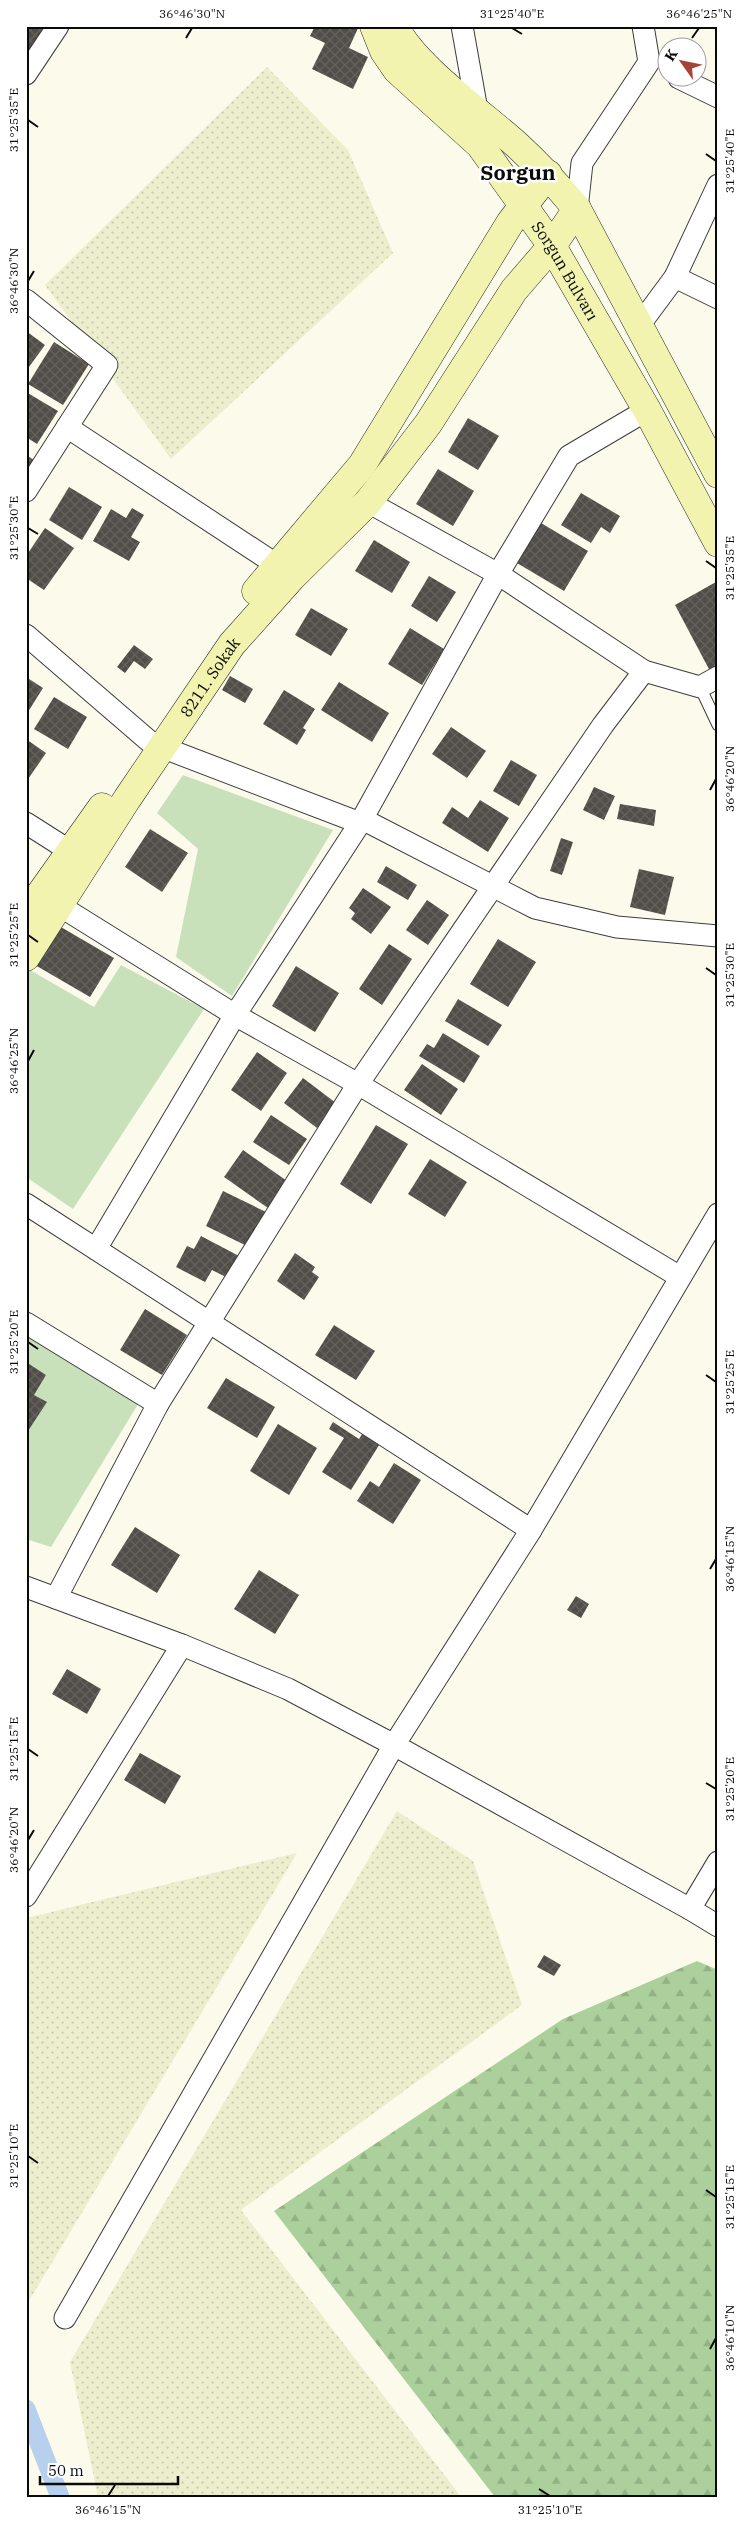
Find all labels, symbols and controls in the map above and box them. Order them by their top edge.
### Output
text: 36°46'30"N [159,6,225,21]
text: 31°25'40"E [480,6,544,21]
text: 36°46'25"N [666,6,732,21]
north arrow [656,38,706,88]
text: K [661,45,682,64]
text: 31°25'35"E [6,88,21,152]
text: 31°25'40"E [722,129,737,193]
district label: Sorgun [480,158,556,186]
street label: Sorgun Bulvarı [528,217,603,324]
text: 36°46'30"N [6,248,21,314]
text: 31°25'30"E [6,496,21,560]
text: 31°25'35"E [722,536,737,600]
street label: 8211. Sokak [176,632,244,721]
text: 36°46'20"N [722,746,737,812]
text: 31°25'25"E [6,903,21,967]
text: 31°25'30"E [722,943,737,1007]
text: 36°46'25"N [6,1028,21,1094]
text: 31°25'20"E [6,1310,21,1374]
text: 31°25'25"E [722,1350,737,1414]
text: 36°46'15"N [722,1526,737,1592]
text: 31°25'15"E [6,1717,21,1781]
text: 31°25'20"E [722,1757,737,1821]
text: 36°46'20"N [6,1807,21,1873]
text: 31°25'10"E [6,2124,21,2188]
text: 31°25'15"E [722,2165,737,2229]
text: 36°46'10"N [722,2305,737,2371]
scale bar [40,2453,178,2485]
text: 50 m [48,2461,84,2480]
text: 36°46'15"N [75,2502,141,2517]
text: 31°25'10"E [518,2502,582,2517]

